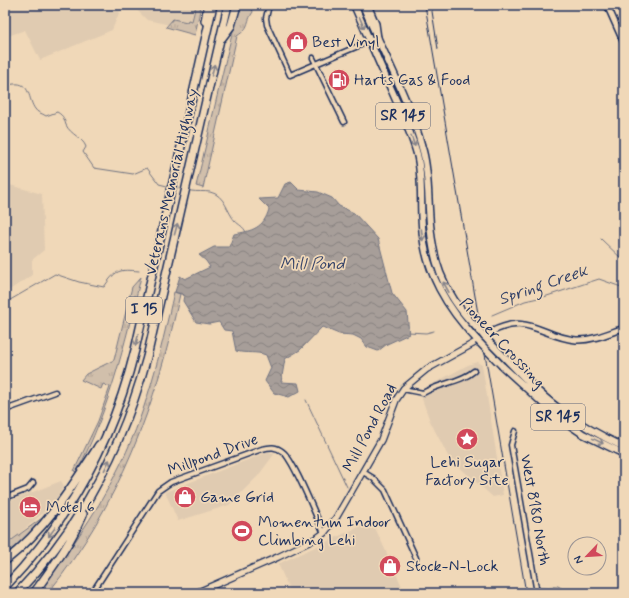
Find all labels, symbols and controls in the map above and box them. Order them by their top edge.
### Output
one-way arrow [359,17,366,29]
shop icon: Best Vinyl [284,29,310,55]
place label: Best Vinyl [312,32,379,53]
one-way arrow [210,64,218,77]
fuel station icon: Harts Gas & Food [326,67,352,93]
place label: Harts Gas & Food [354,70,470,91]
street label: Veterans Memorial Highway [140,87,205,278]
road number: SR 145 [376,103,430,129]
one-way arrow [409,135,417,147]
one-way arrow [173,223,180,236]
one-way arrow [419,228,426,241]
water label: Mill Pond [280,253,346,275]
water label: Spring Creek [495,259,593,312]
one-way arrow [442,281,449,293]
street label: Pioneer Crossing [455,293,549,393]
road number: I 15 [126,297,162,323]
one-way arrow [133,333,141,346]
street label: Mill Pond Road [338,380,402,476]
road number: SR 145 [531,404,585,430]
place icon: Lehi Sugar Factory Site [454,426,480,452]
street label: Millpond Drive [165,429,261,481]
one-way arrow [592,438,604,446]
place label: Lehi Sugar Factory Site [425,452,509,491]
street label: West 8180 North [515,453,555,567]
one-way arrow [104,459,111,471]
shop icon: Game Grid [172,484,198,510]
place label: Game Grid [200,487,274,508]
hotel icon: Motel 6 [17,494,43,520]
place label: Motel 6 [46,497,95,518]
place label: Momentum Indoor Climbing Lehi [258,512,391,551]
sports icon: Momentum Indoor Climbing Lehi [229,518,255,544]
one-way arrow [48,526,56,537]
north arrow [567,536,607,576]
shop icon: Stock-N-Lock [377,553,403,579]
text: N [571,554,587,566]
place label: Stock-N-Lock [406,556,499,577]

